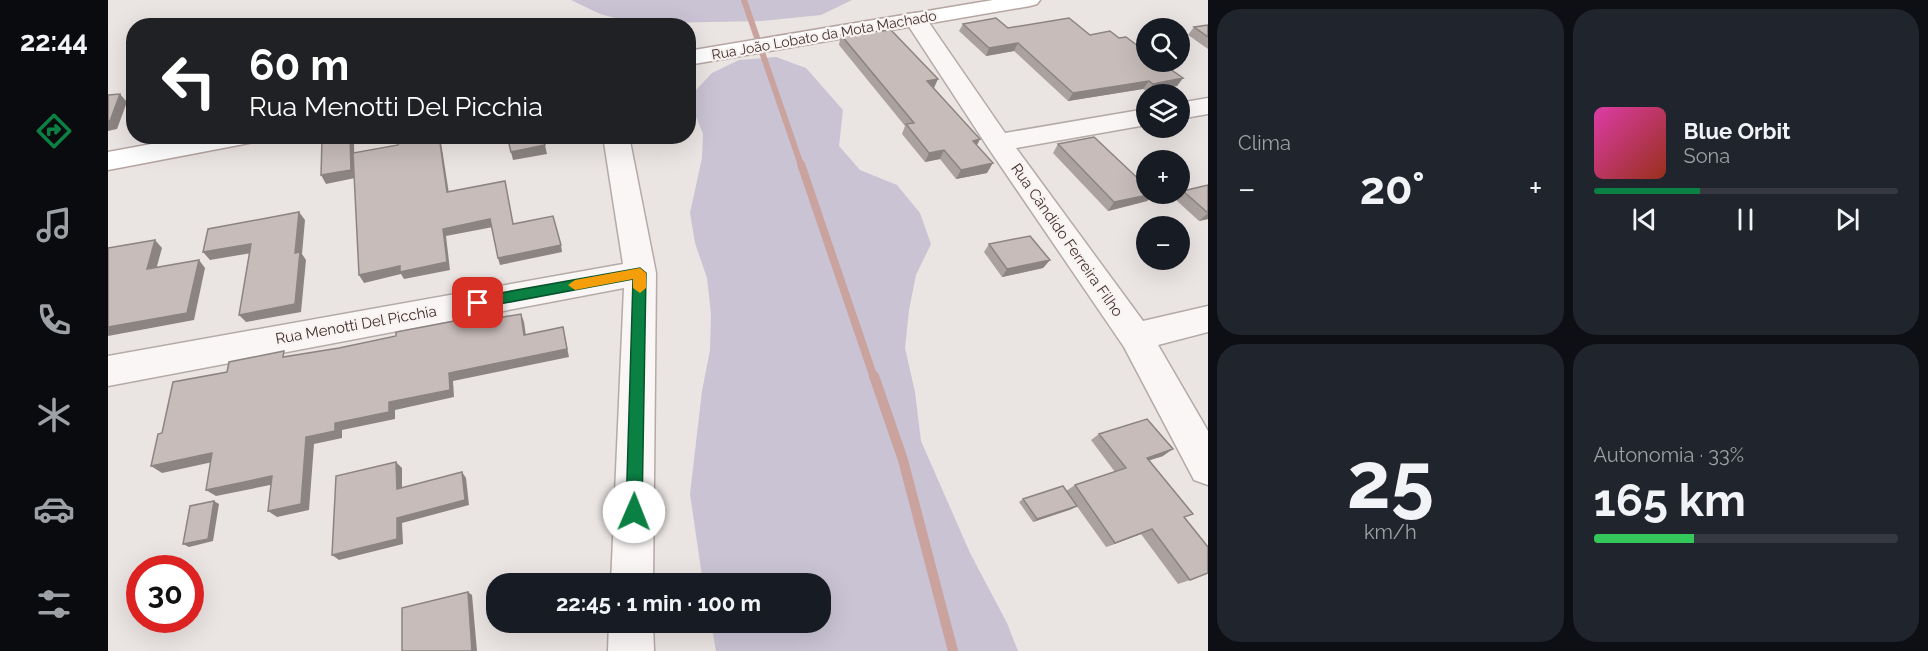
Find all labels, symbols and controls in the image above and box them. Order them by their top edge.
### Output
street label: Rua João Lobato da Mota Machado [710,7,938,63]
map controls [1136,18,1190,270]
button: search [1136,18,1190,72]
text: 22:44 [20,26,88,57]
text: 60 m [249,41,349,90]
icon: left [150,42,228,120]
button: layers [1136,84,1190,138]
text: Rua Menotti Del Picchia [249,91,543,122]
icon: directions [33,110,75,152]
text: Blue Orbit [1684,118,1791,144]
text: Clima [1238,131,1291,155]
text: Sona [1684,144,1730,168]
button: + [1136,150,1190,204]
street label: Rua Cândido Ferreira Filho [1007,160,1127,320]
text: 20° [1360,162,1425,215]
text: − [1238,169,1256,208]
text: + [1529,169,1542,208]
icon: previous [1628,203,1661,236]
icon: pause [1729,203,1762,236]
icon: next [1831,203,1864,236]
icon: music [33,204,75,246]
button: − [1136,216,1190,270]
pin [452,277,503,328]
icon: arrive [461,286,494,319]
icon: phone [33,299,75,341]
street label: Rua Menotti Del Picchia [274,302,438,348]
icon: climate [33,394,75,436]
text: 25 [1347,435,1434,526]
text: Autonomia · 33% [1594,443,1744,467]
text: 165 km [1594,474,1746,527]
position arrow [602,480,666,544]
icon: car [33,488,75,530]
text: km/h [1364,520,1417,544]
speed limit sign: 30 [126,555,204,633]
icon: filters [33,583,75,625]
text: 22:45 · 1 min · 100 m [556,590,761,616]

